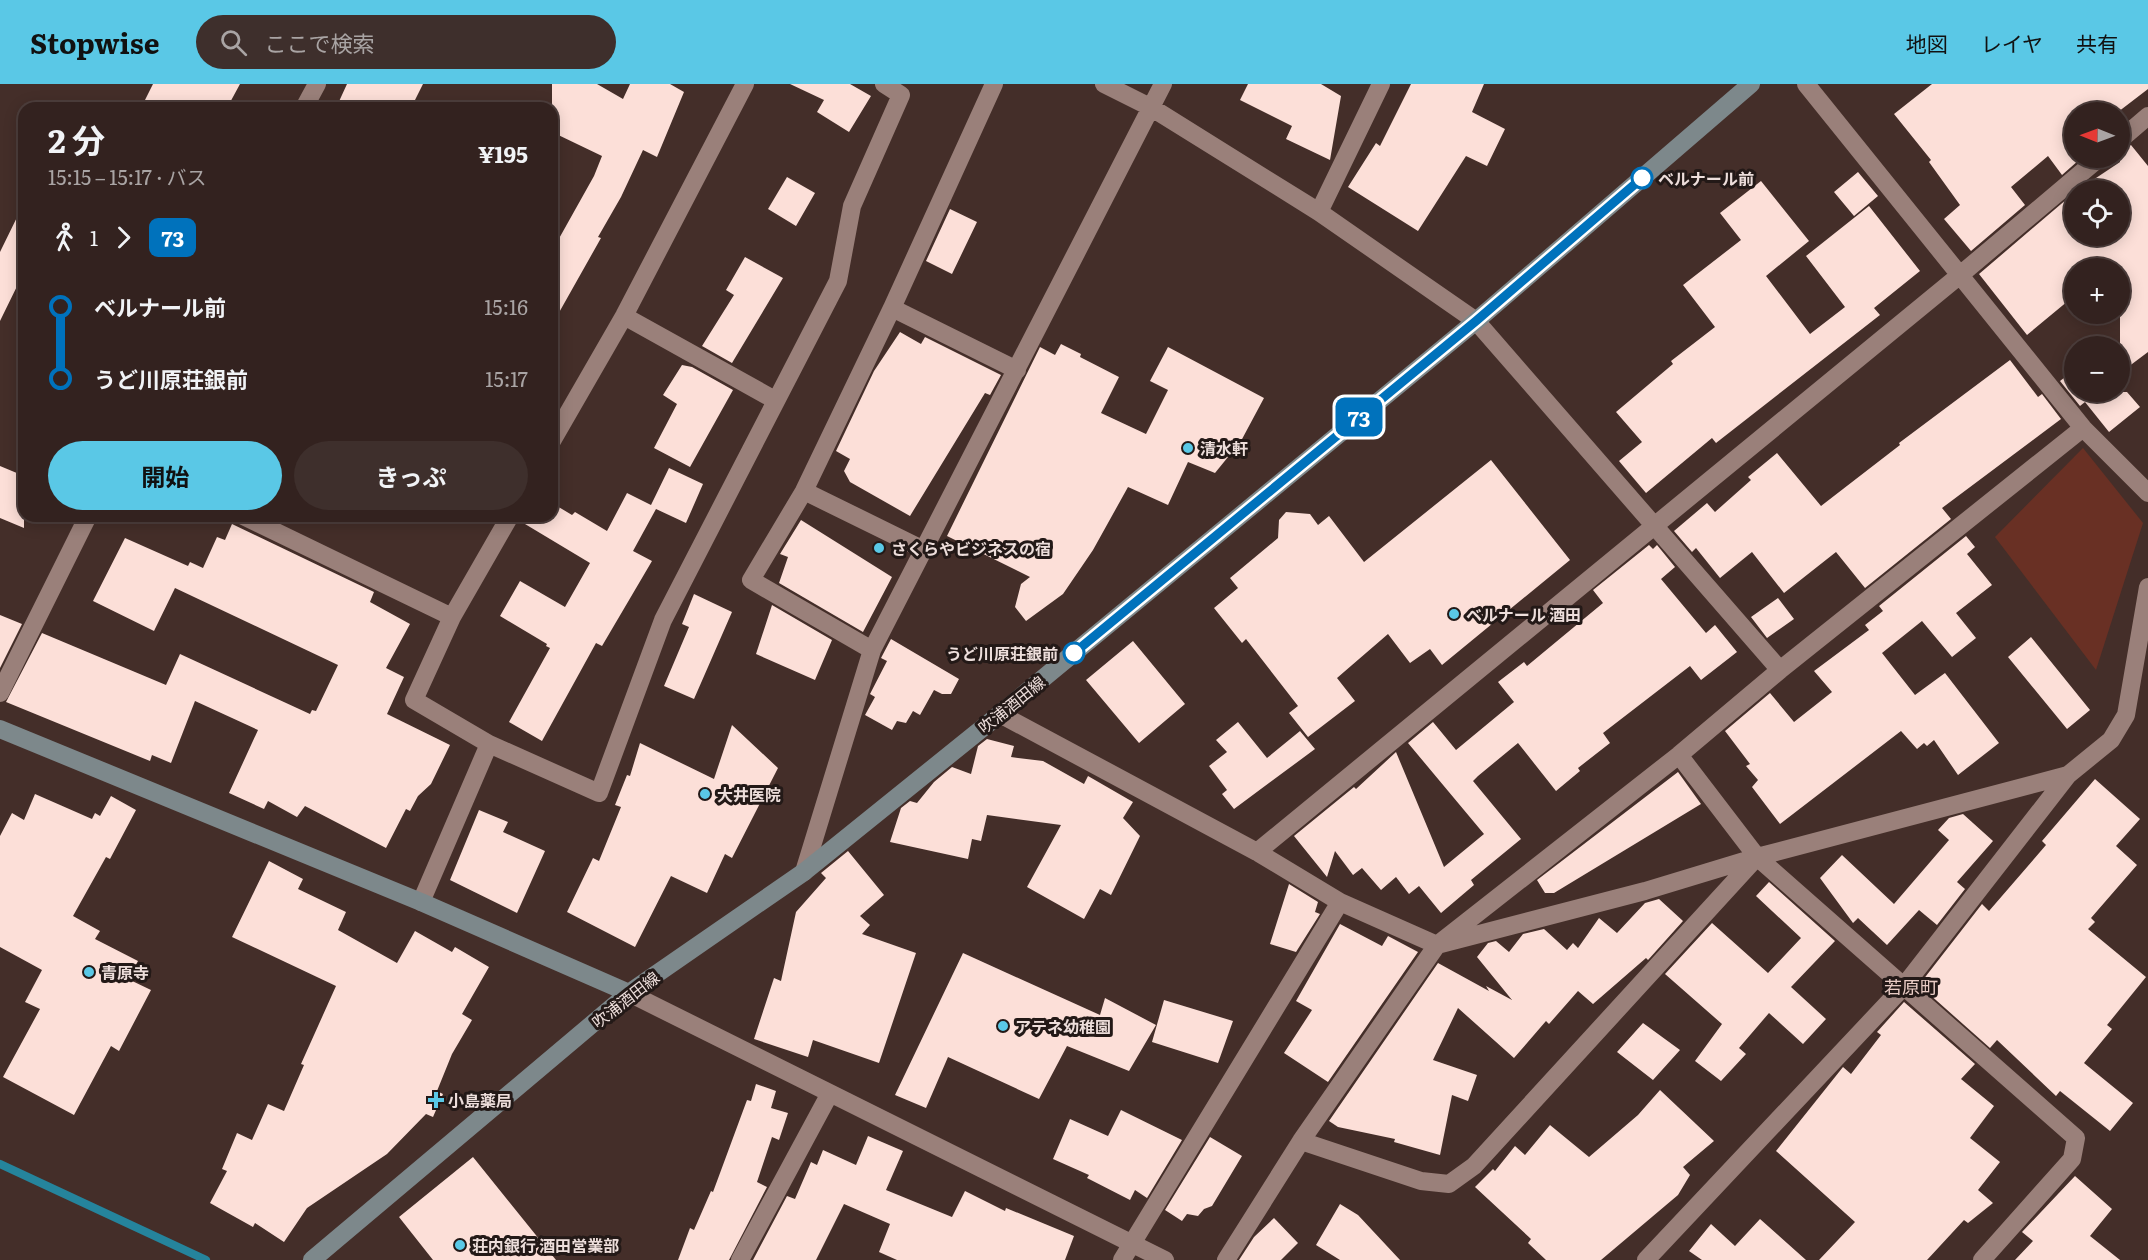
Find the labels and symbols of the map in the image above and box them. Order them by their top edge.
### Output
north arrow [2064,102,2130,168]
place label: ベルナール前 [1658,166,1754,190]
marker: ベルナール前 [1631,167,1653,189]
line badge: 73 [1332,398,1386,436]
place label: 清水軒 [1200,436,1248,460]
marker: 清水軒 [1181,441,1195,455]
place label: さくらやビジネスの宿 [891,536,1051,560]
marker: さくらやビジネスの宿 [872,541,886,555]
place label: ベルナール 酒田 [1466,602,1581,626]
marker: ベルナール 酒田 [1447,607,1461,621]
place label: うど川原荘銀前 [946,641,1058,665]
marker: うど川原荘銀前 [1063,642,1085,664]
street label: 吹浦酒田線 [972,669,1050,739]
place label: 大井医院 [717,782,781,806]
marker: 大井医院 [698,787,712,801]
place label: 青原寺 [101,960,149,984]
marker: 青原寺 [82,965,96,979]
street label: 吹浦酒田線 [586,965,664,1033]
district label: 若原町 [1884,973,1938,1000]
place label: アテネ幼稚園 [1015,1014,1111,1038]
marker: アテネ幼稚園 [996,1019,1010,1033]
place label: 小島薬局 [448,1088,512,1112]
marker: 小島薬局 [429,1093,443,1107]
place label: 荘内銀行 酒田営業部 [472,1233,619,1257]
marker: 荘内銀行 酒田営業部 [453,1238,467,1252]

